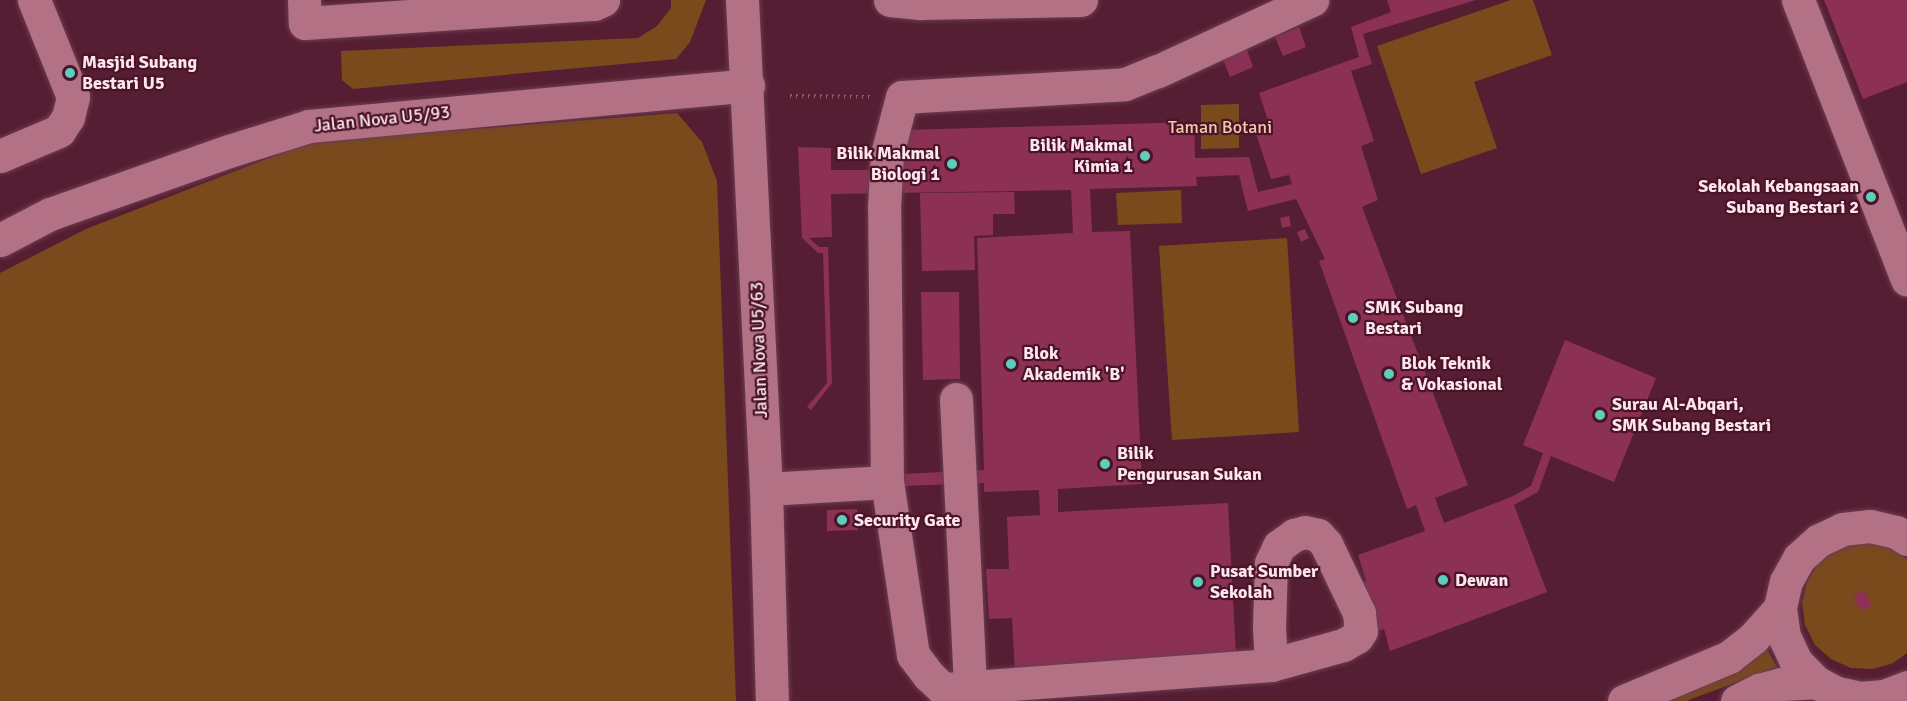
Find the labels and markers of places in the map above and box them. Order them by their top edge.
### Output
place label: Masjid Subang Bestari U5 [82,52,197,94]
marker: Masjid Subang Bestari U5 [63,66,77,80]
place label: Bilik Makmal Kimia 1 [1029,135,1133,178]
place label: Bilik Makmal Biologi 1 [836,143,940,186]
marker: Bilik Makmal Kimia 1 [1138,149,1152,163]
marker: Bilik Makmal Biologi 1 [945,157,959,171]
place label: Sekolah Kebangsaan Subang Bestari 2 [1698,176,1859,219]
marker: Sekolah Kebangsaan Subang Bestari 2 [1864,190,1878,204]
place label: SMK Subang Bestari [1365,297,1463,340]
marker: SMK Subang Bestari [1346,311,1360,325]
place label: Blok Akademik 'B' [1023,343,1124,386]
place label: Blok Teknik & Vokasional [1401,353,1502,395]
marker: Blok Akademik 'B' [1004,357,1018,371]
marker: Blok Teknik & Vokasional [1382,367,1396,381]
place label: Surau Al-Abqari, SMK Subang Bestari [1612,394,1771,436]
marker: Surau Al-Abqari, SMK Subang Bestari [1593,408,1607,422]
place label: Bilik Pengurusan Sukan [1117,443,1262,486]
marker: Bilik Pengurusan Sukan [1098,457,1112,471]
place label: Security Gate [854,509,960,531]
marker: Security Gate [835,513,849,527]
place label: Pusat Sumber Sekolah [1210,561,1318,604]
place label: Dewan [1455,569,1508,591]
marker: Dewan [1436,573,1450,587]
marker: Pusat Sumber Sekolah [1191,575,1205,589]

